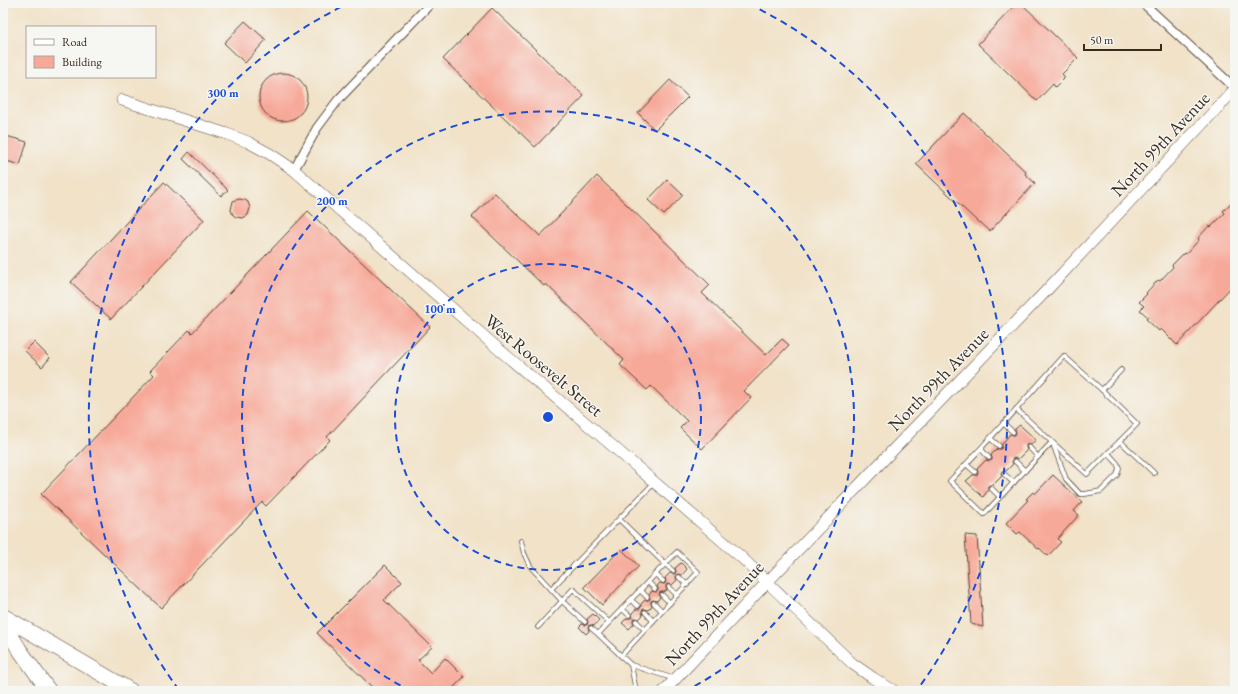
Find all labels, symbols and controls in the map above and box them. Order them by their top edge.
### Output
legend [26,26,156,78]
scale bar [1084,26,1161,52]
text: 50 m [1090,32,1114,48]
text: Road [62,34,88,50]
text: Building [62,54,103,70]
text: 300 m [207,85,239,101]
street label: North 99th Avenue [1105,87,1215,201]
text: 200 m [316,193,348,209]
text: 100 m [424,301,456,317]
street label: West Roosevelt Street [480,309,608,422]
street label: North 99th Avenue [883,322,993,436]
centre of rings [541,410,555,424]
street label: North 99th Avenue [659,556,769,670]

